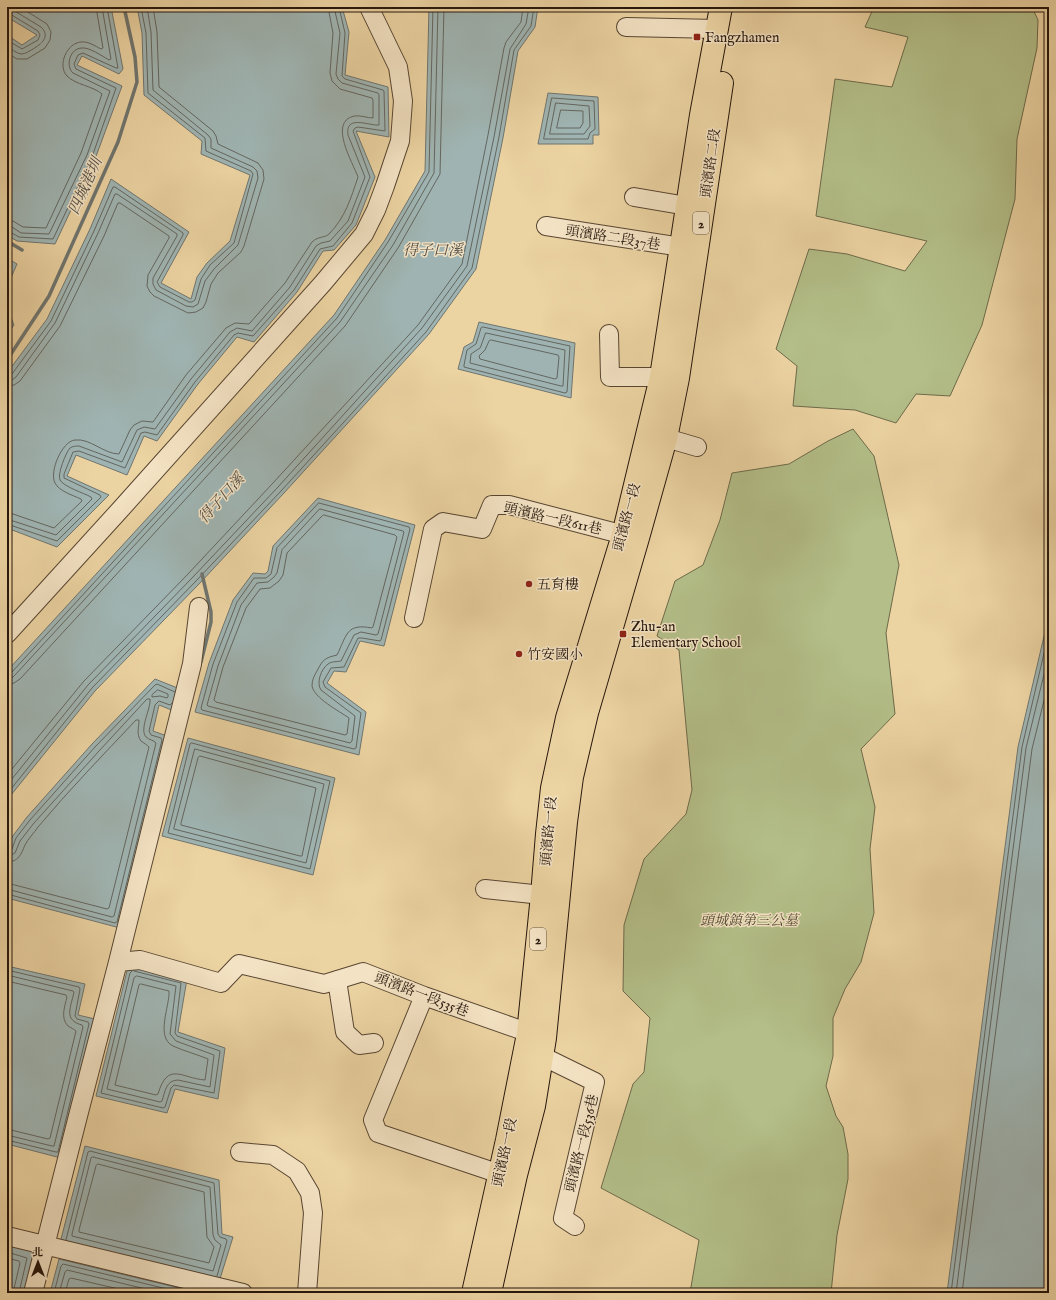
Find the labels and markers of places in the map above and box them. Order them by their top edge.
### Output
place label: Fangzhamen [705,29,780,47]
marker: Fangzhamen [692,32,702,42]
place label: 五育樓 [537,576,579,594]
marker: 五育樓 [524,579,534,589]
place label: Zhu-an Elementary School [631,618,741,652]
marker: Zhu-an Elementary School [618,629,628,639]
place label: 竹安國小 [527,646,583,664]
marker: 竹安國小 [514,649,524,659]

